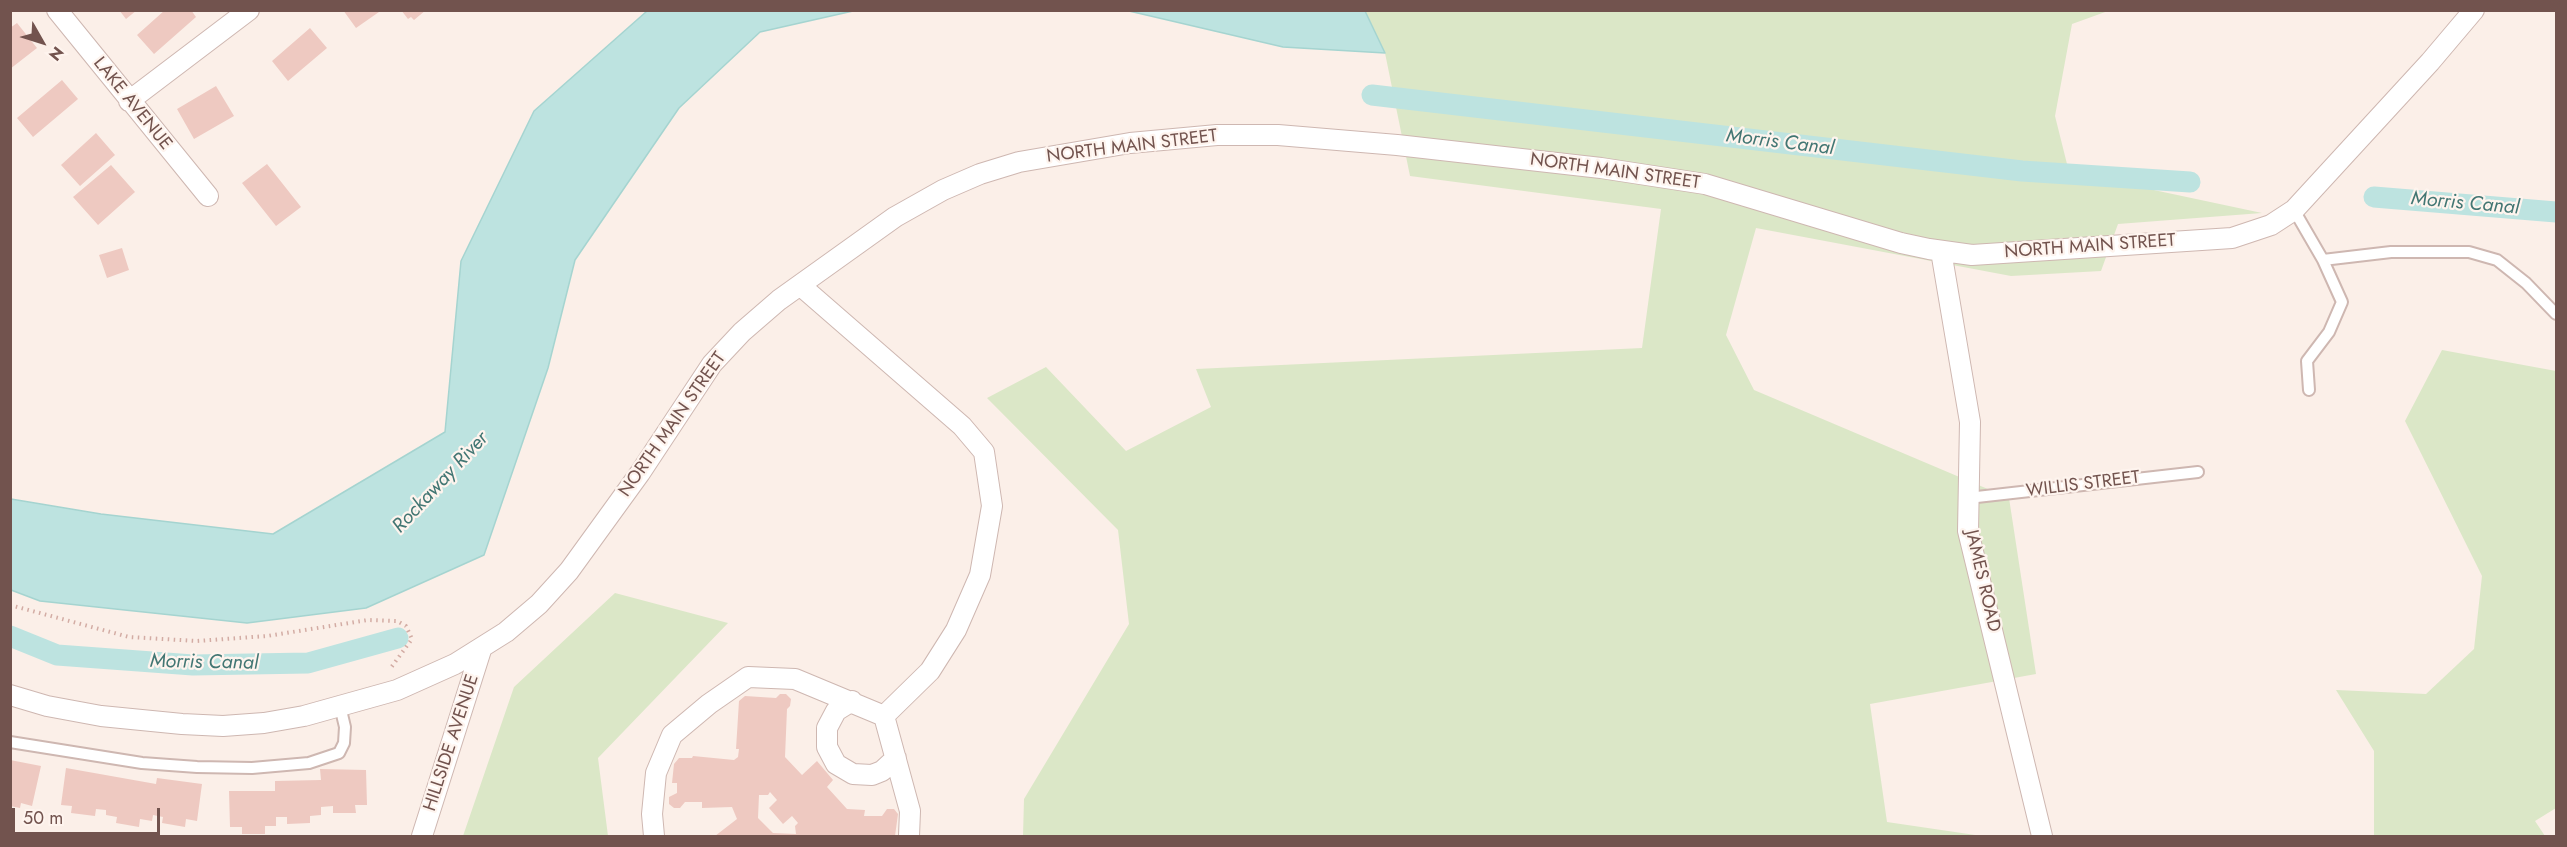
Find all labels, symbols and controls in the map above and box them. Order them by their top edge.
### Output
north arrow [12,12,72,72]
text: N [43,41,69,66]
street label: LAKE AVENUE [88,53,176,155]
water label: Morris Canal [1725,124,1835,162]
street label: NORTH MAIN STREET [1046,126,1218,168]
street label: NORTH MAIN STREET [1529,149,1701,195]
water label: Morris Canal [2410,187,2520,221]
street label: NORTH MAIN STREET [2004,230,2176,264]
street label: NORTH MAIN STREET [615,349,731,501]
water label: Rockaway River [388,427,494,539]
street label: WILLIS STREET [2025,467,2141,503]
street label: JAMES ROAD [1960,528,2004,634]
water label: Morris Canal [150,650,258,676]
street label: HILLSIDE AVENUE [420,672,484,814]
scale bar [15,796,164,834]
text: 50 m [23,805,63,831]

